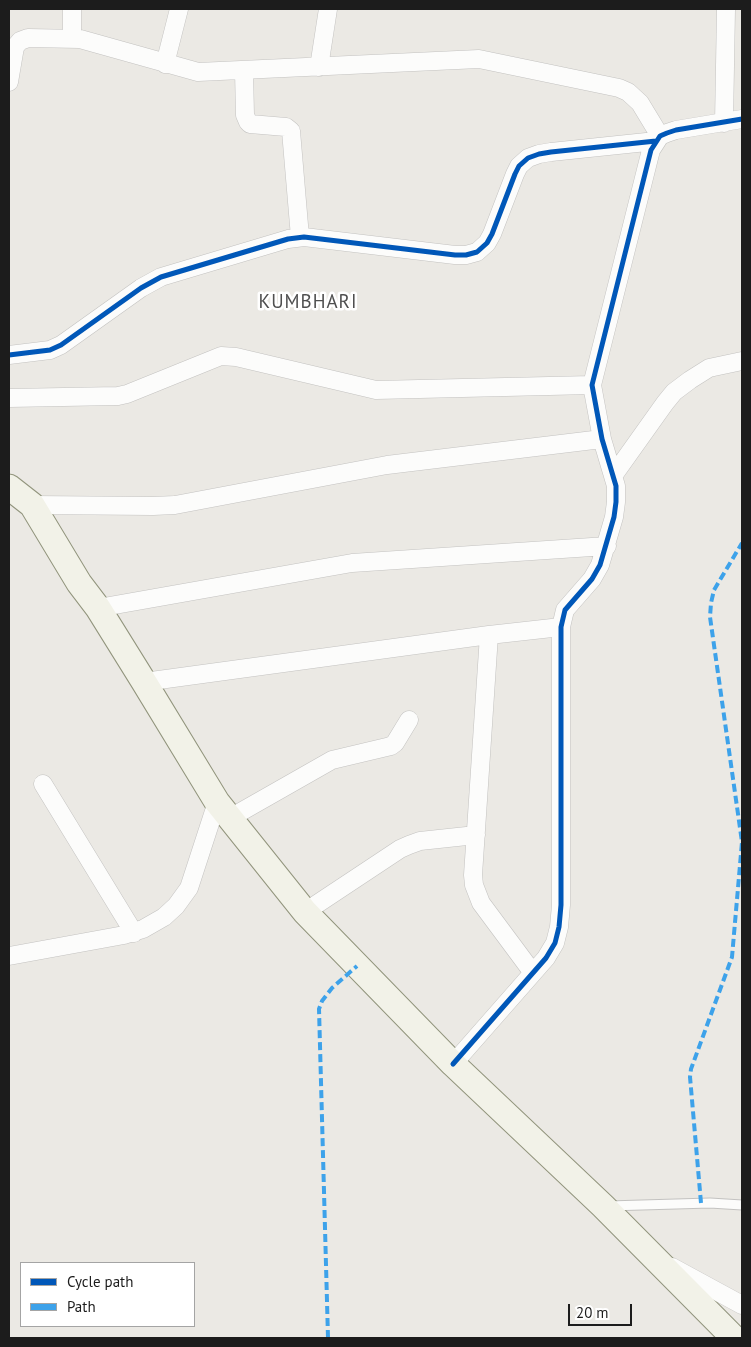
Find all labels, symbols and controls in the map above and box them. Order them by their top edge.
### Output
district label: KUMBHARI [258,292,358,314]
legend [20,1262,195,1327]
text: Cycle path [67,1272,133,1291]
scale bar [571,1294,635,1326]
text: Path [67,1297,96,1316]
text: 20 m [576,1303,609,1322]

